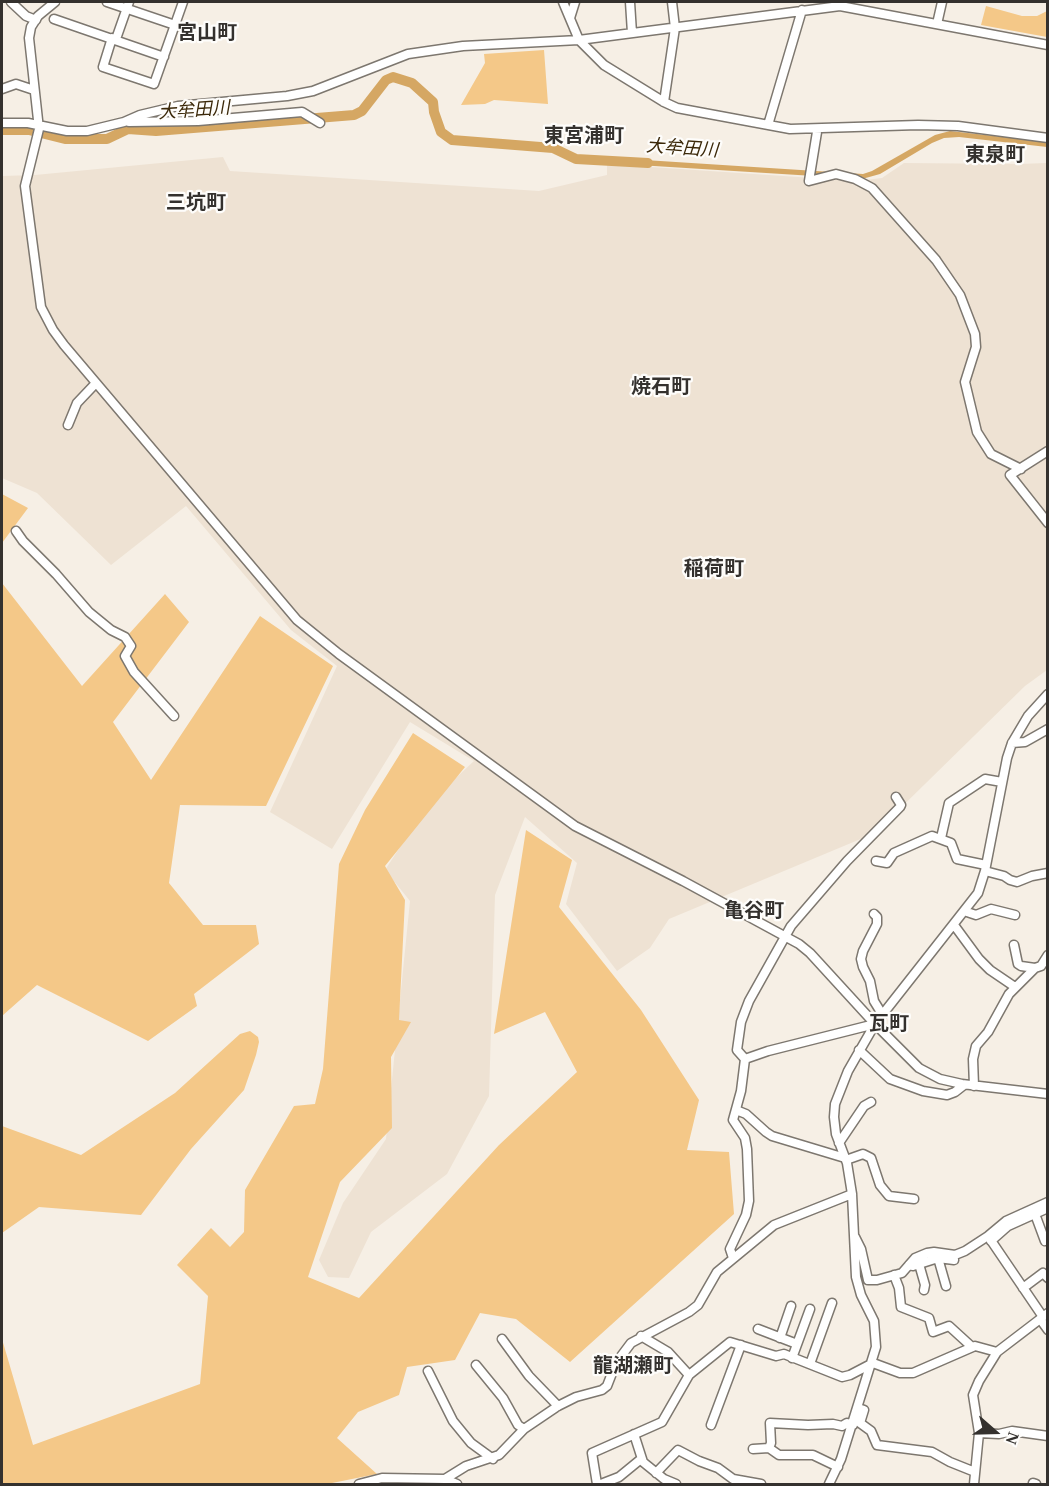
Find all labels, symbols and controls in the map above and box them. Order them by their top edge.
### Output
district label: 宮山町 [177,22,237,46]
water label: 大牟田川 [157,98,231,124]
district label: 東宮浦町 [544,125,624,149]
water label: 大牟田川 [645,136,719,162]
district label: 東泉町 [965,144,1025,168]
district label: 三坑町 [166,192,226,216]
district label: 焼石町 [631,376,691,400]
district label: 稲荷町 [684,558,744,582]
district label: 亀谷町 [724,900,784,924]
district label: 瓦町 [869,1013,909,1037]
district label: 龍湖瀬町 [593,1355,673,1379]
north arrow [965,1402,1025,1462]
text: N [1002,1430,1022,1447]

